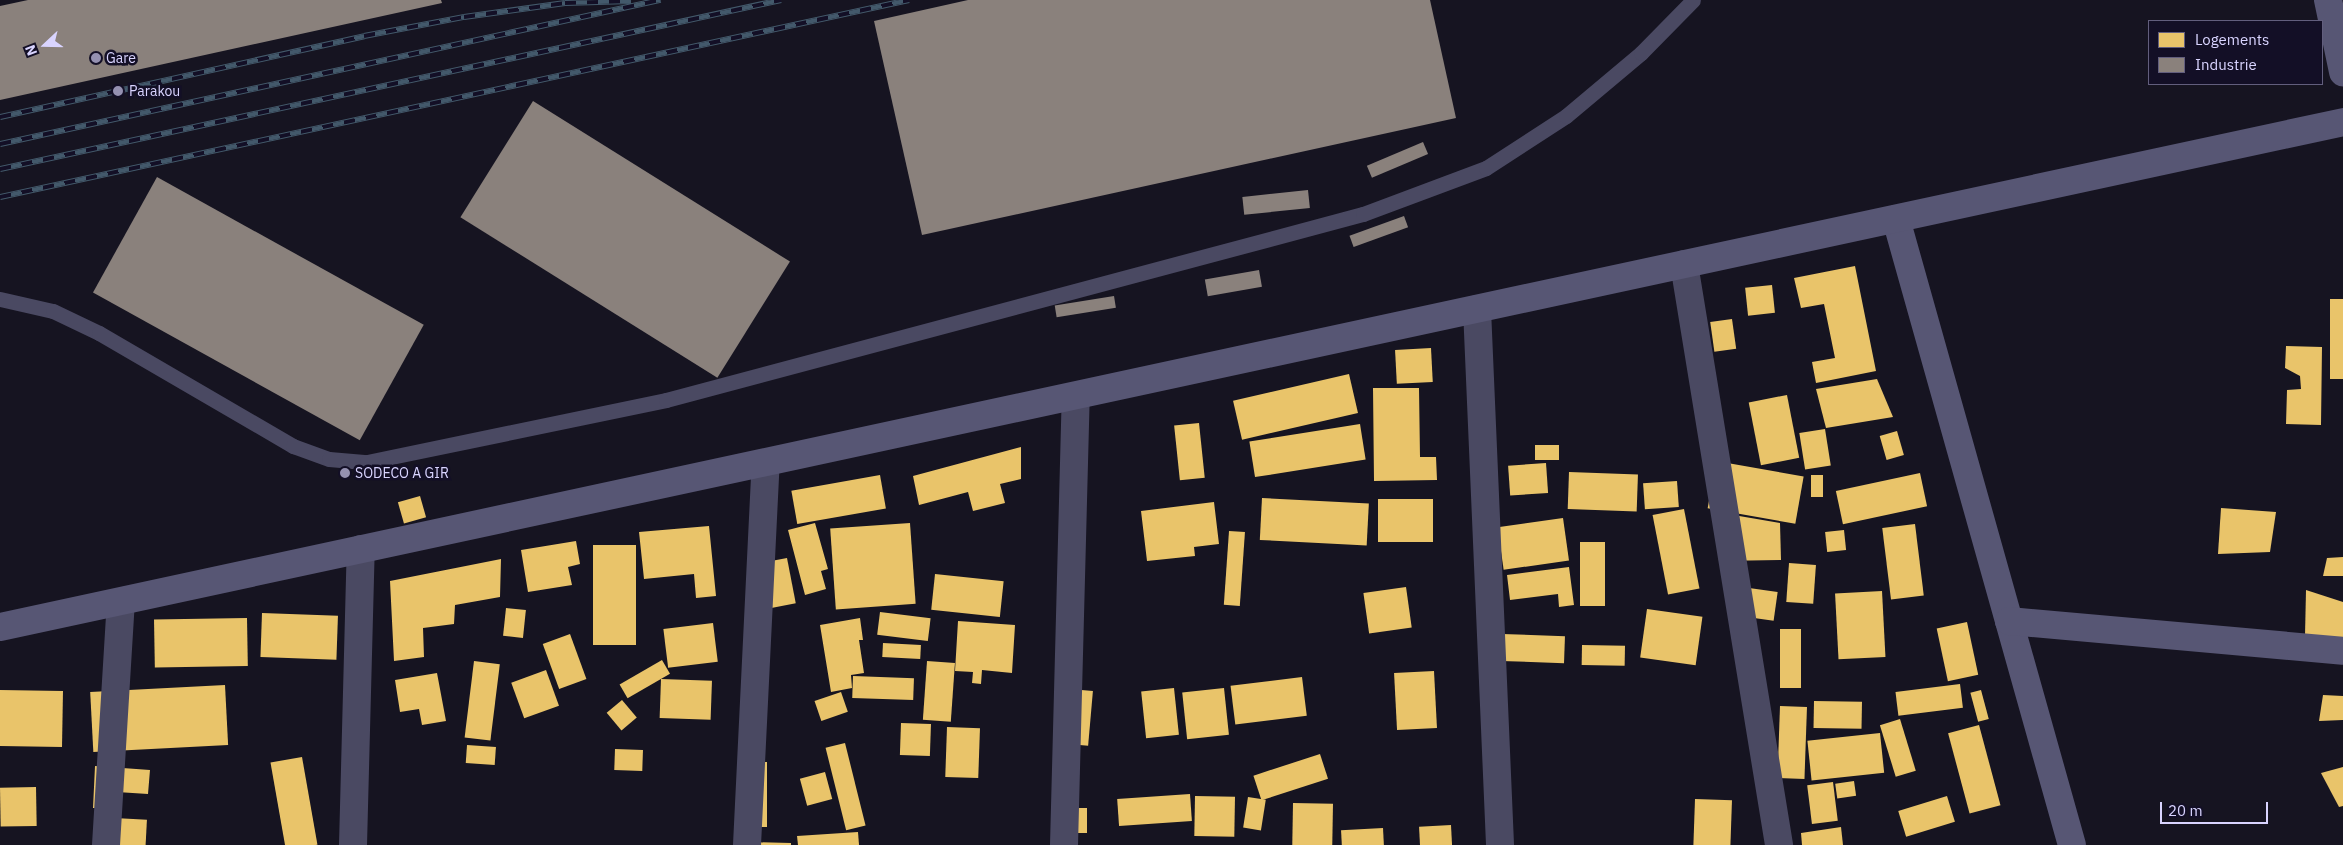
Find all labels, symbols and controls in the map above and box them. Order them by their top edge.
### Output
north arrow [20,20,70,70]
legend [2148,20,2323,85]
text: Logements [2195,30,2269,49]
text: N [21,42,41,58]
place label: Gare [106,50,136,66]
marker: Gare [90,52,102,64]
text: Industrie [2195,55,2257,74]
place label: Parakou [129,83,180,99]
marker: Parakou [111,84,125,98]
place label: SODECO A GIR [355,465,449,481]
marker: SODECO A GIR [339,467,351,479]
scale bar [2163,792,2270,824]
text: 20 m [2168,801,2203,820]

